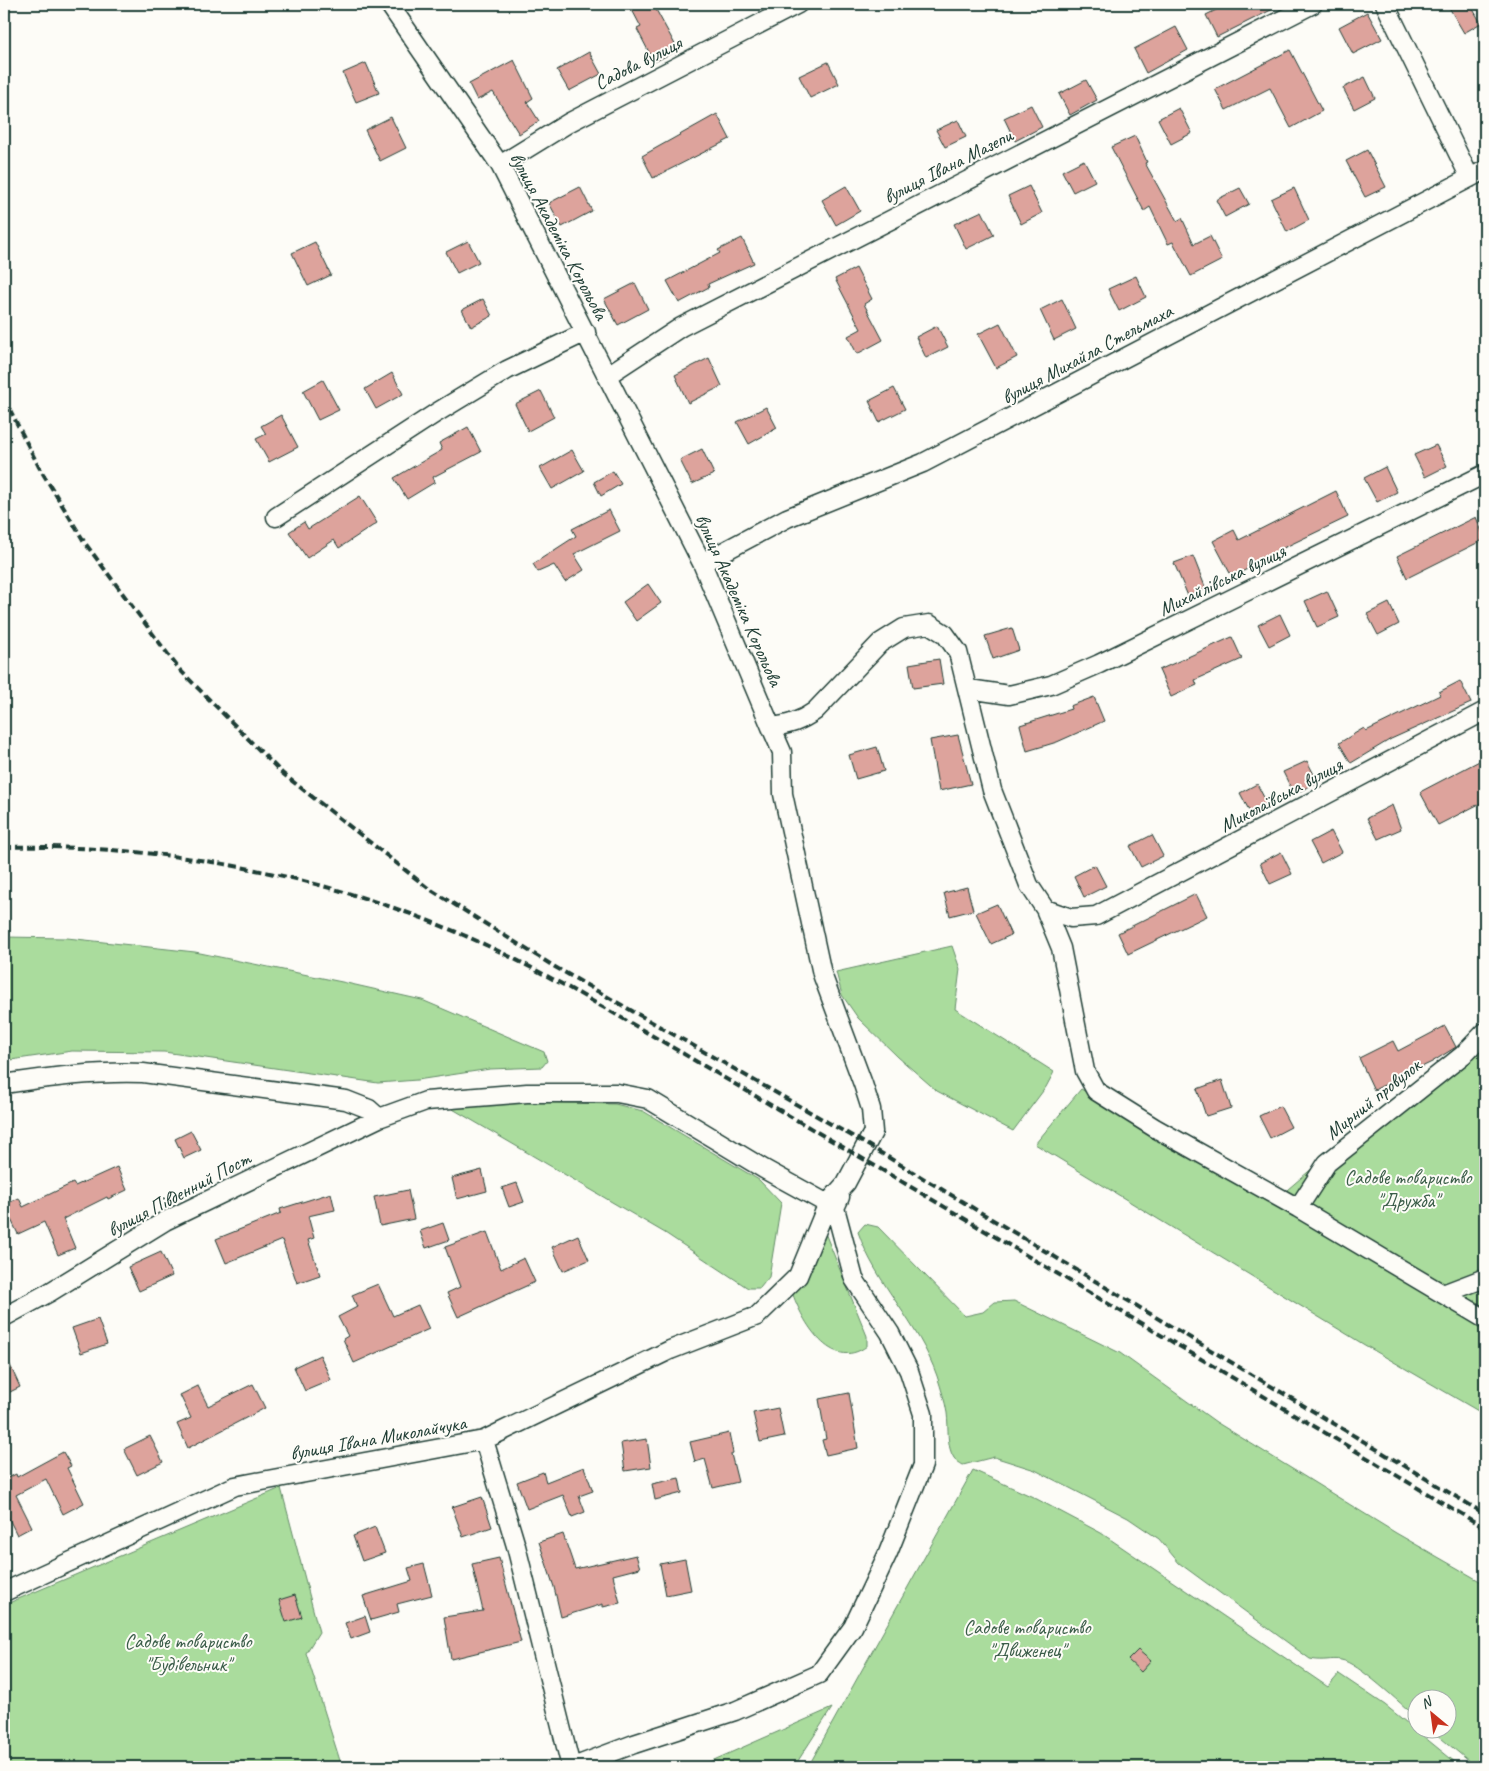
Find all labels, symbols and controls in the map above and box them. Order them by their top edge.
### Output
street label: Садова вулиця [590,29,688,96]
street label: вулиця Івана Мазепи [879,122,1018,209]
street label: вулиця Академіка Корольова [504,148,615,326]
street label: вулиця Михайла Стельмаха [997,298,1178,410]
street label: вулиця Академіка Корольова [690,510,789,692]
street label: Михайлівська вулиця [1154,538,1290,622]
street label: Миколаївська вулиця [1215,752,1347,838]
street label: Мирний провулок [1320,1052,1427,1145]
street label: вулиця Південний Пост [103,1145,257,1242]
park label: Садове товариство "Дружба" [1344,1165,1472,1213]
street label: вулиця Івана Миколайчука [288,1410,470,1466]
park label: Садове товариство "Движенец" [963,1615,1091,1663]
park label: Садове товариство "Будівельник" [124,1629,252,1677]
north arrow [1406,1688,1456,1738]
text: N [1418,1692,1436,1713]

